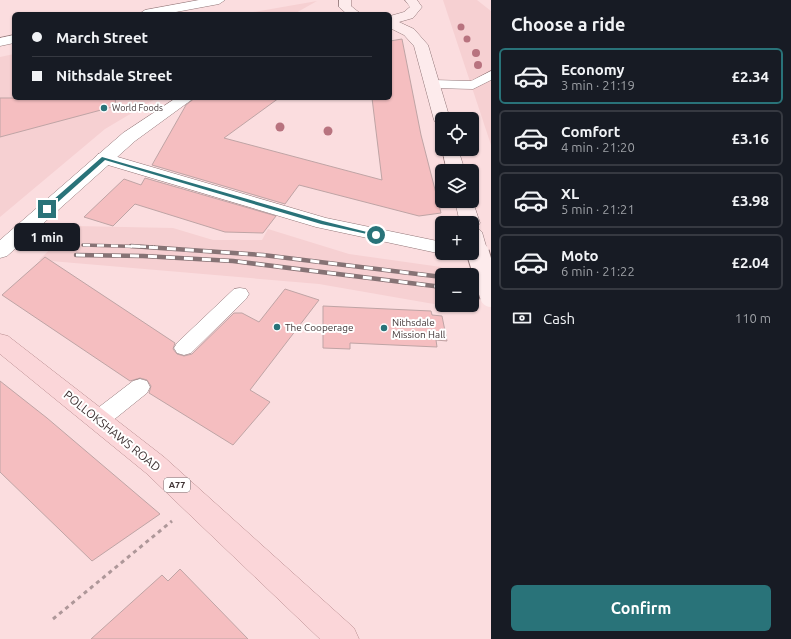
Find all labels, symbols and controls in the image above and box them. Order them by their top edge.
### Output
text: Choose a ride [511,14,625,34]
text: March Street [56,29,148,46]
icon: car [513,58,549,94]
text: Economy [561,61,625,78]
text: Nithsdale Street [56,67,172,84]
text: £2.34 [731,68,769,85]
text: 3 min · 21:19 [561,78,635,92]
marker: World Foods [99,103,109,113]
place label: World Foods [112,103,163,113]
map controls [435,112,479,312]
button: locate [435,112,479,156]
icon: car [513,120,549,156]
text: Comfort [561,123,620,140]
text: £3.16 [731,130,769,147]
text: 4 min · 21:20 [561,140,635,154]
button: layers [435,164,479,208]
icon: car [513,182,549,218]
text: XL [561,185,579,202]
text: £3.98 [731,192,769,209]
route end [38,200,56,218]
text: 5 min · 21:21 [561,202,635,216]
button: + [435,216,479,260]
callout: 1 min [14,223,80,251]
route start [367,226,385,244]
text: 1 min [31,230,63,244]
icon: car [513,244,549,280]
text: Moto [561,247,599,264]
text: £2.04 [731,254,769,271]
text: 6 min · 21:22 [561,264,635,278]
button: − [435,268,479,312]
icon: cash [511,307,533,329]
text: Cash [543,310,575,327]
text: 110 m [735,311,771,325]
place label: Nithsdale Mission Hall [392,317,446,340]
marker: The Cooperage [272,322,282,332]
place label: The Cooperage [285,322,353,333]
marker: Nithsdale Mission Hall [379,323,389,333]
street label: POLLOKSHAWS ROAD [61,388,163,474]
road number: A77 [164,478,190,492]
button: Confirm [511,585,771,631]

